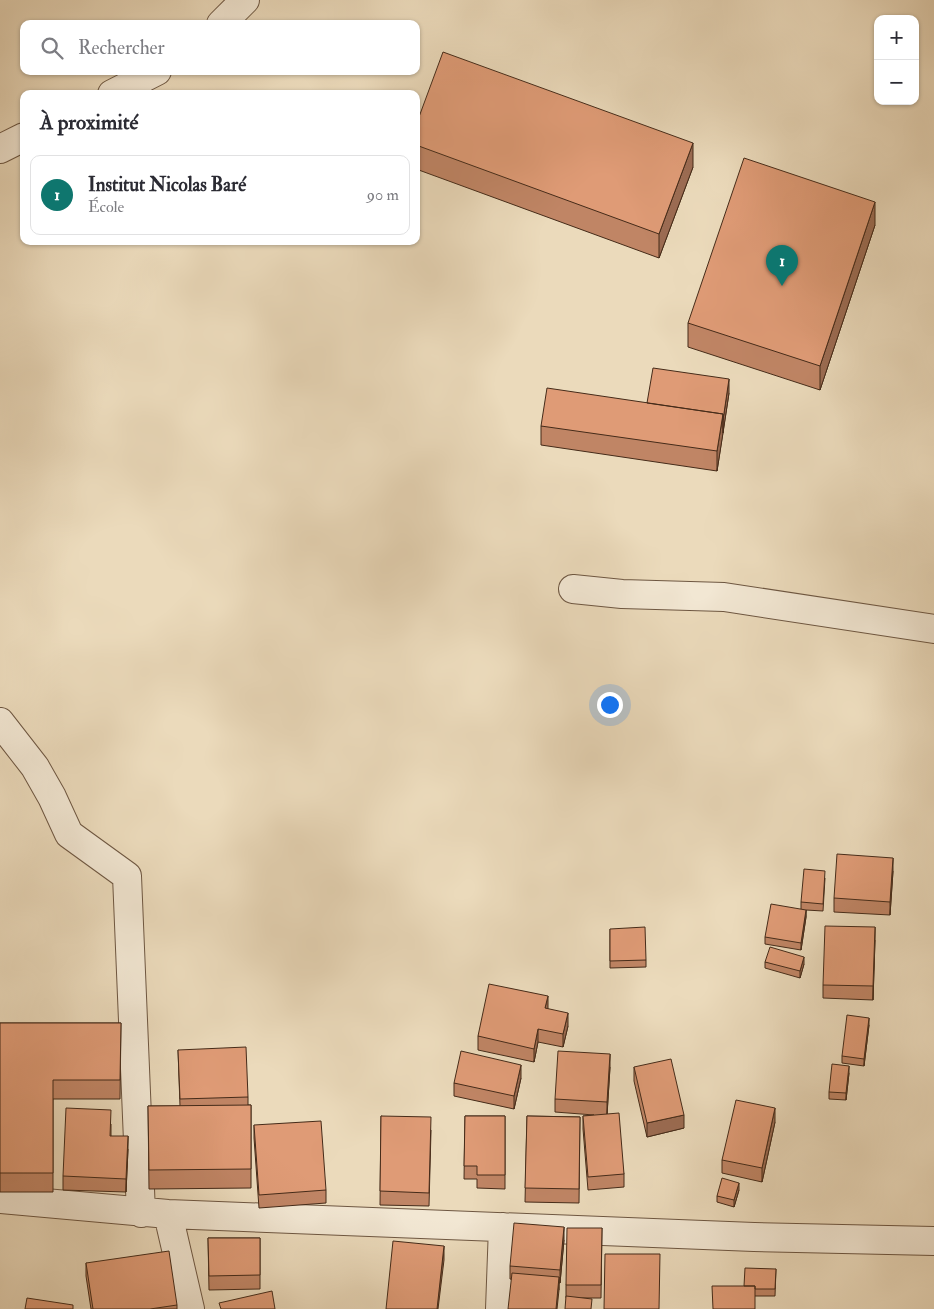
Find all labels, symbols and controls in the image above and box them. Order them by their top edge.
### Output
map controls [874,15,919,105]
button: + [874,15,919,60]
search box [20,20,420,75]
icon: search [38,34,66,62]
text: Rechercher [78,36,165,60]
button: − [874,60,919,105]
text: À proximité [40,109,138,136]
text: Institut Nicolas Baré [88,173,246,197]
text: 1 [54,185,60,205]
text: 90 m [367,185,399,205]
text: École [88,197,124,217]
pin: 1 [766,245,798,286]
your location [597,692,623,718]

